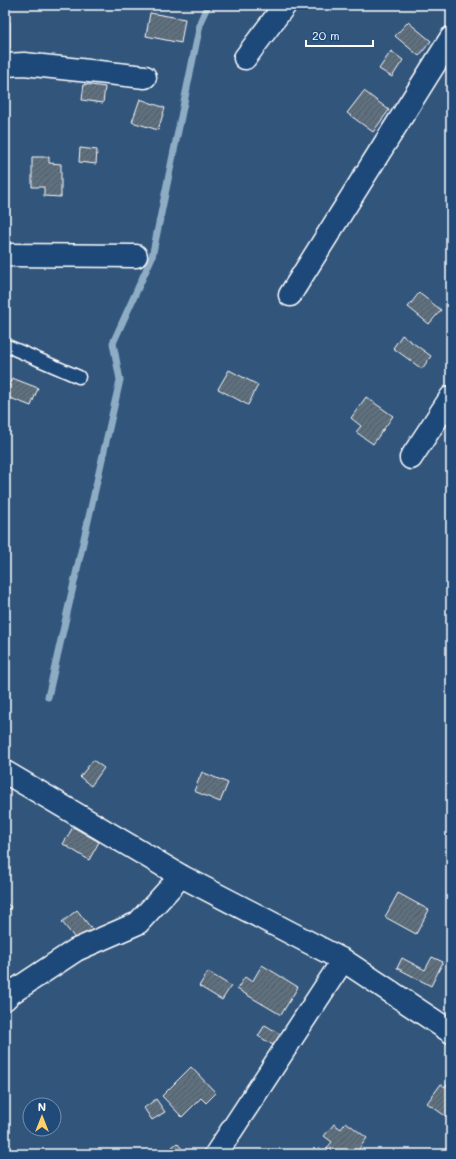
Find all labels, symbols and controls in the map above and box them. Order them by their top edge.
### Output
scale bar [306,22,373,48]
text: 20 m [312,27,340,43]
north arrow [22,1097,62,1137]
text: N [38,1099,46,1114]

